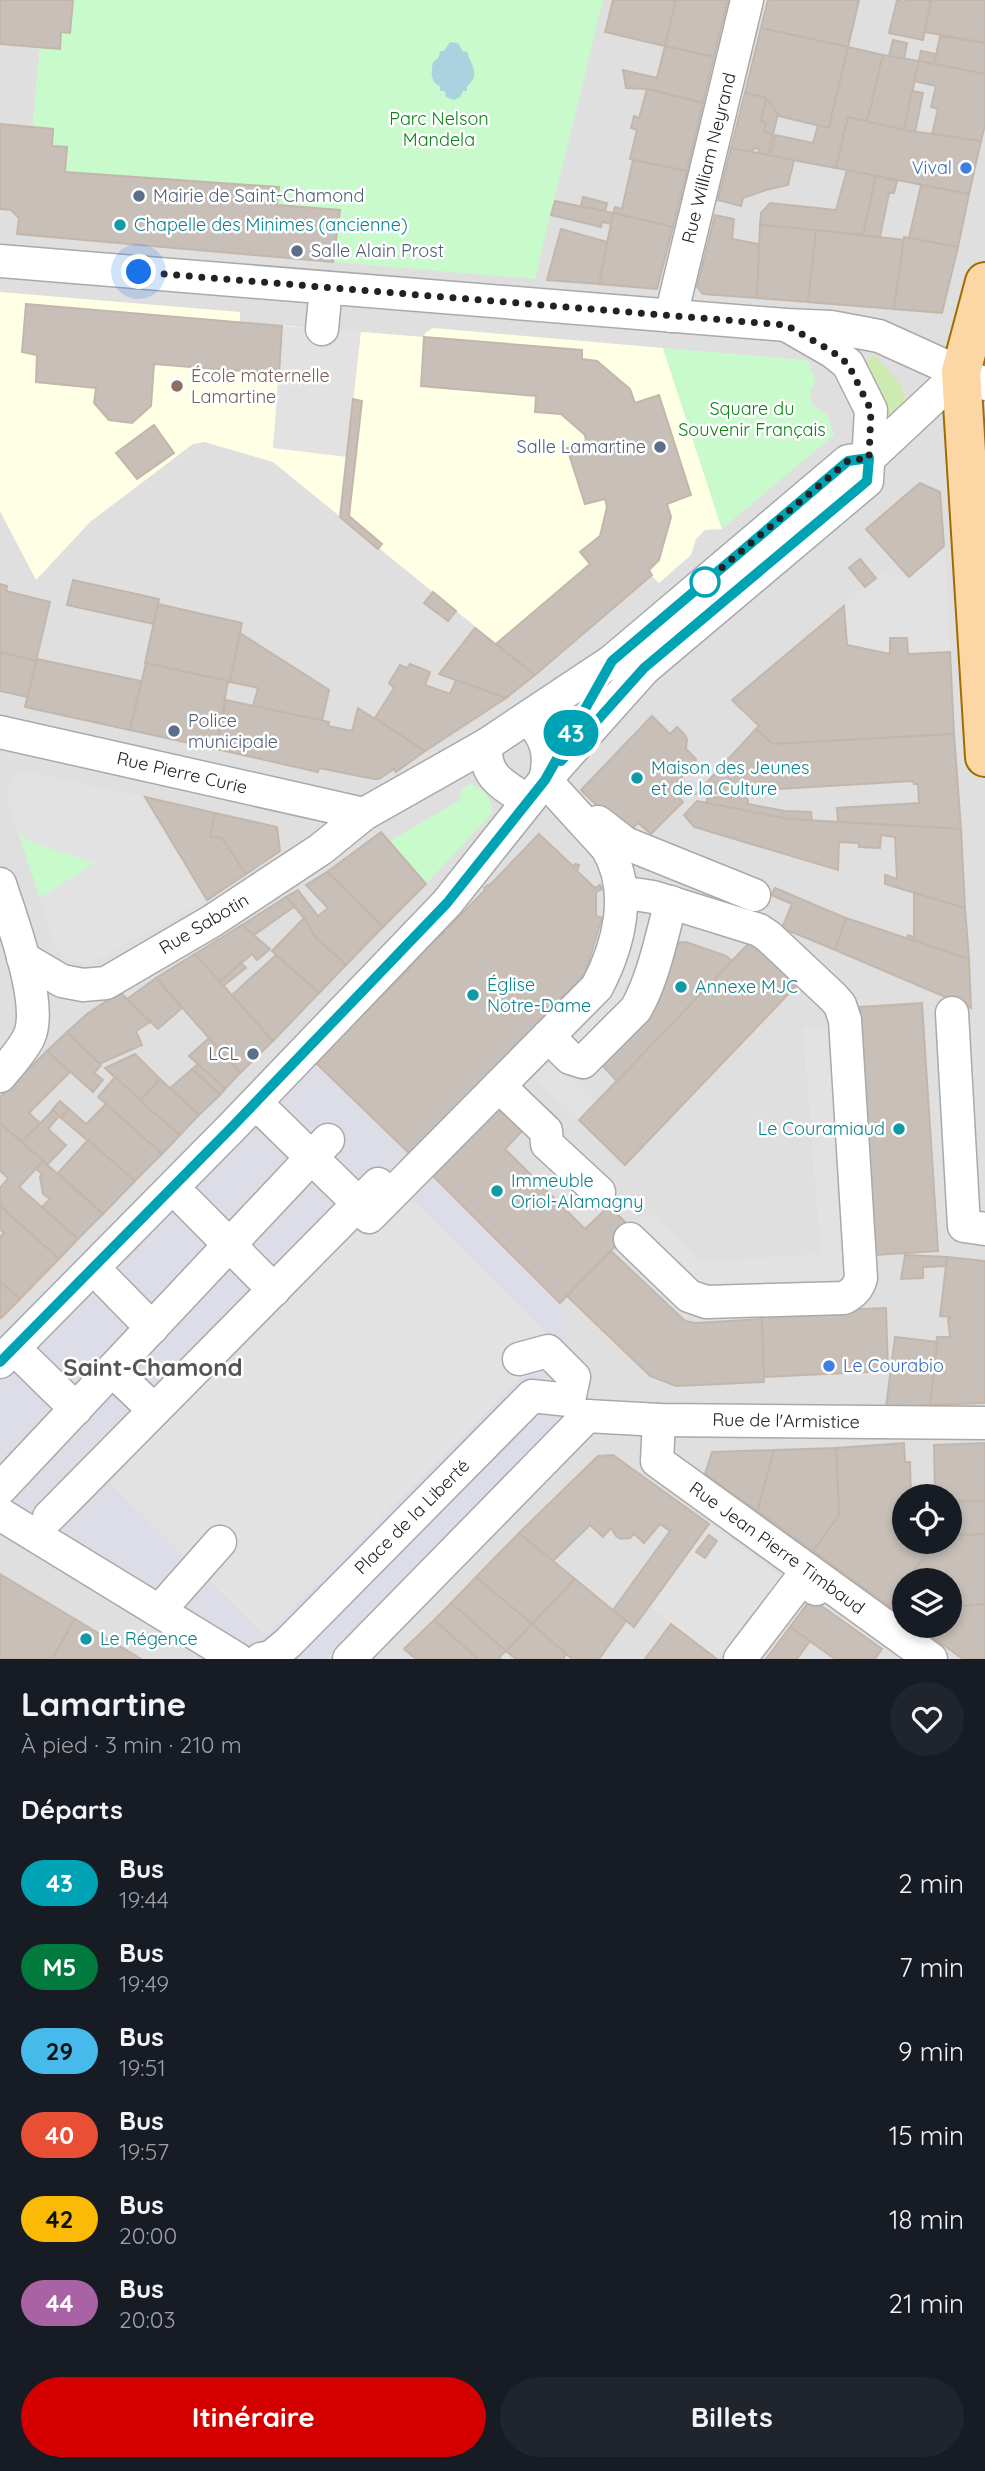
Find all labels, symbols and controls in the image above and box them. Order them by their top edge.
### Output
street label: Rue William Neyrand [676,70,741,246]
park label: Parc Nelson Mandela [389,107,489,151]
place label: Vival [912,156,952,179]
marker: Vival [958,160,974,176]
place label: Mairie de Saint-Chamond [153,184,364,207]
marker: Mairie de Saint-Chamond [131,188,147,204]
place label: Chapelle des Minimes (ancienne) [134,213,408,236]
marker: Chapelle des Minimes (ancienne) [112,217,128,233]
place label: Salle Alain Prost [311,239,444,262]
marker: Salle Alain Prost [289,243,305,259]
your location [121,254,156,289]
place label: École maternelle Lamartine [191,364,330,408]
marker: École maternelle Lamartine [169,378,185,394]
park label: Square du Souvenir Français [678,397,826,441]
place label: Salle Lamartine [517,435,646,458]
marker: Salle Lamartine [652,439,668,455]
unlabelled marker [690,567,720,597]
place label: Police municipale [188,709,278,753]
line badge: 43 [540,710,602,756]
text: 43 [558,718,585,748]
marker: Police municipale [166,723,182,739]
street label: Rue Pierre Curie [115,746,250,799]
place label: Maison des Jeunes et de la Culture [651,756,809,800]
marker: Maison des Jeunes et de la Culture [629,770,645,786]
street label: Rue Sabotin [155,888,253,959]
place label: Église Notre-Dame [487,973,591,1017]
place label: Annexe MJC [695,975,798,998]
marker: Annexe MJC [673,979,689,995]
marker: Église Notre-Dame [465,987,481,1003]
place label: LCL [208,1042,239,1065]
marker: LCL [245,1046,261,1062]
place label: Le Couramiaud [758,1117,885,1140]
marker: Le Couramiaud [891,1121,907,1137]
place label: Immeuble Oriol-Alamagny [511,1169,643,1213]
marker: Immeuble Oriol-Alamagny [489,1183,505,1199]
district label: Saint-Chamond [63,1352,243,1382]
place label: Le Courabio [843,1354,944,1377]
marker: Le Courabio [821,1358,837,1374]
street label: Rue de l'Armistice [712,1408,860,1433]
street label: Place de la Liberté [349,1454,474,1579]
street label: Rue Jean Pierre Timbaud [685,1476,869,1619]
map controls [892,1484,962,1638]
button: locate [892,1484,962,1554]
button: layers [892,1568,962,1638]
place label: Le Régence [100,1627,198,1650]
marker: Le Régence [78,1631,94,1647]
button: heart [890,1682,964,1756]
text: Lamartine [21,1683,186,1724]
text: À pied · 3 min · 210 m [21,1730,242,1759]
text: Départs [21,1793,123,1826]
text: Bus [119,1852,164,1885]
text: 2 min [898,1867,964,1900]
text: 43 [46,1868,73,1898]
text: 19:44 [119,1885,169,1914]
text: Bus [119,1936,164,1969]
text: 7 min [899,1951,964,1984]
text: M5 [43,1952,76,1982]
text: 19:49 [119,1969,169,1998]
text: Bus [119,2020,164,2053]
text: 9 min [898,2035,964,2068]
text: 29 [46,2036,73,2066]
text: 19:51 [119,2053,166,2082]
text: Bus [119,2104,164,2137]
text: 15 min [889,2119,964,2152]
text: 40 [45,2120,74,2150]
text: 19:57 [119,2137,169,2166]
text: Bus [119,2188,164,2221]
text: 18 min [889,2203,964,2236]
text: 42 [46,2204,73,2234]
text: 20:00 [119,2221,177,2250]
text: Bus [119,2272,164,2305]
text: 21 min [889,2287,964,2320]
text: 44 [45,2288,74,2318]
text: 20:03 [119,2305,175,2334]
button: Itinéraire [21,2377,486,2457]
button: Billets [500,2377,964,2457]

